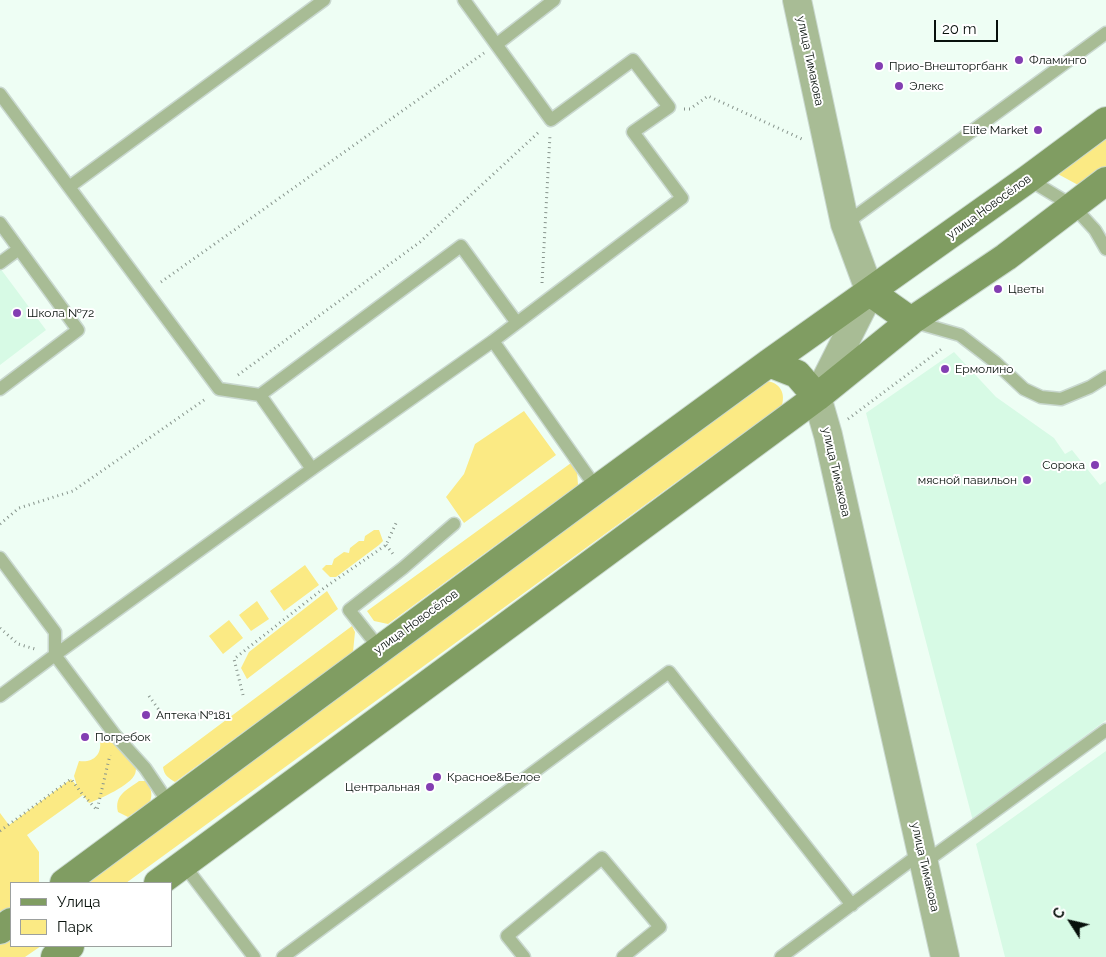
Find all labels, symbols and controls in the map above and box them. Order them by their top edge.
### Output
scale bar [936,10,1000,42]
street label: улица Тимакова [793,15,827,107]
text: 20 m [942,20,977,38]
place label: Фламинго [1029,53,1087,67]
marker: Фламинго [1013,54,1025,66]
place label: Прио-Внешторгбанк [889,59,1008,73]
marker: Прио-Внешторгбанк [873,60,885,72]
place label: Элекс [909,79,944,93]
marker: Элекс [893,80,905,92]
place label: Elite Market [963,123,1028,137]
marker: Elite Market [1032,124,1044,136]
street label: улица Новосёлов [944,172,1034,242]
place label: Цветы [1008,282,1044,296]
marker: Цветы [992,283,1004,295]
place label: Школа №72 [27,306,94,320]
marker: Школа №72 [11,307,23,319]
place label: Ермолино [955,362,1013,376]
marker: Ермолино [939,363,951,375]
street label: улица Тимакова [819,426,853,518]
place label: Сорока [1042,458,1085,472]
marker: Сорока [1089,459,1101,471]
place label: мясной павильон [918,473,1017,487]
marker: мясной павильон [1021,474,1033,486]
street label: улица Новосёлов [371,587,461,657]
place label: Аптека №181 [156,708,231,722]
marker: Аптека №181 [140,709,152,721]
place label: Погребок [95,730,151,744]
marker: Погребок [79,731,91,743]
place label: Красное&Белое [447,770,540,784]
marker: Красное&Белое [431,771,443,783]
place label: Центральная [345,780,420,794]
marker: Центральная [424,781,436,793]
street label: улица Тимакова [908,821,942,913]
legend [10,882,172,947]
text: Улица [57,893,101,911]
north arrow [1046,897,1096,947]
text: С [1049,905,1068,922]
text: Парк [57,918,93,936]

